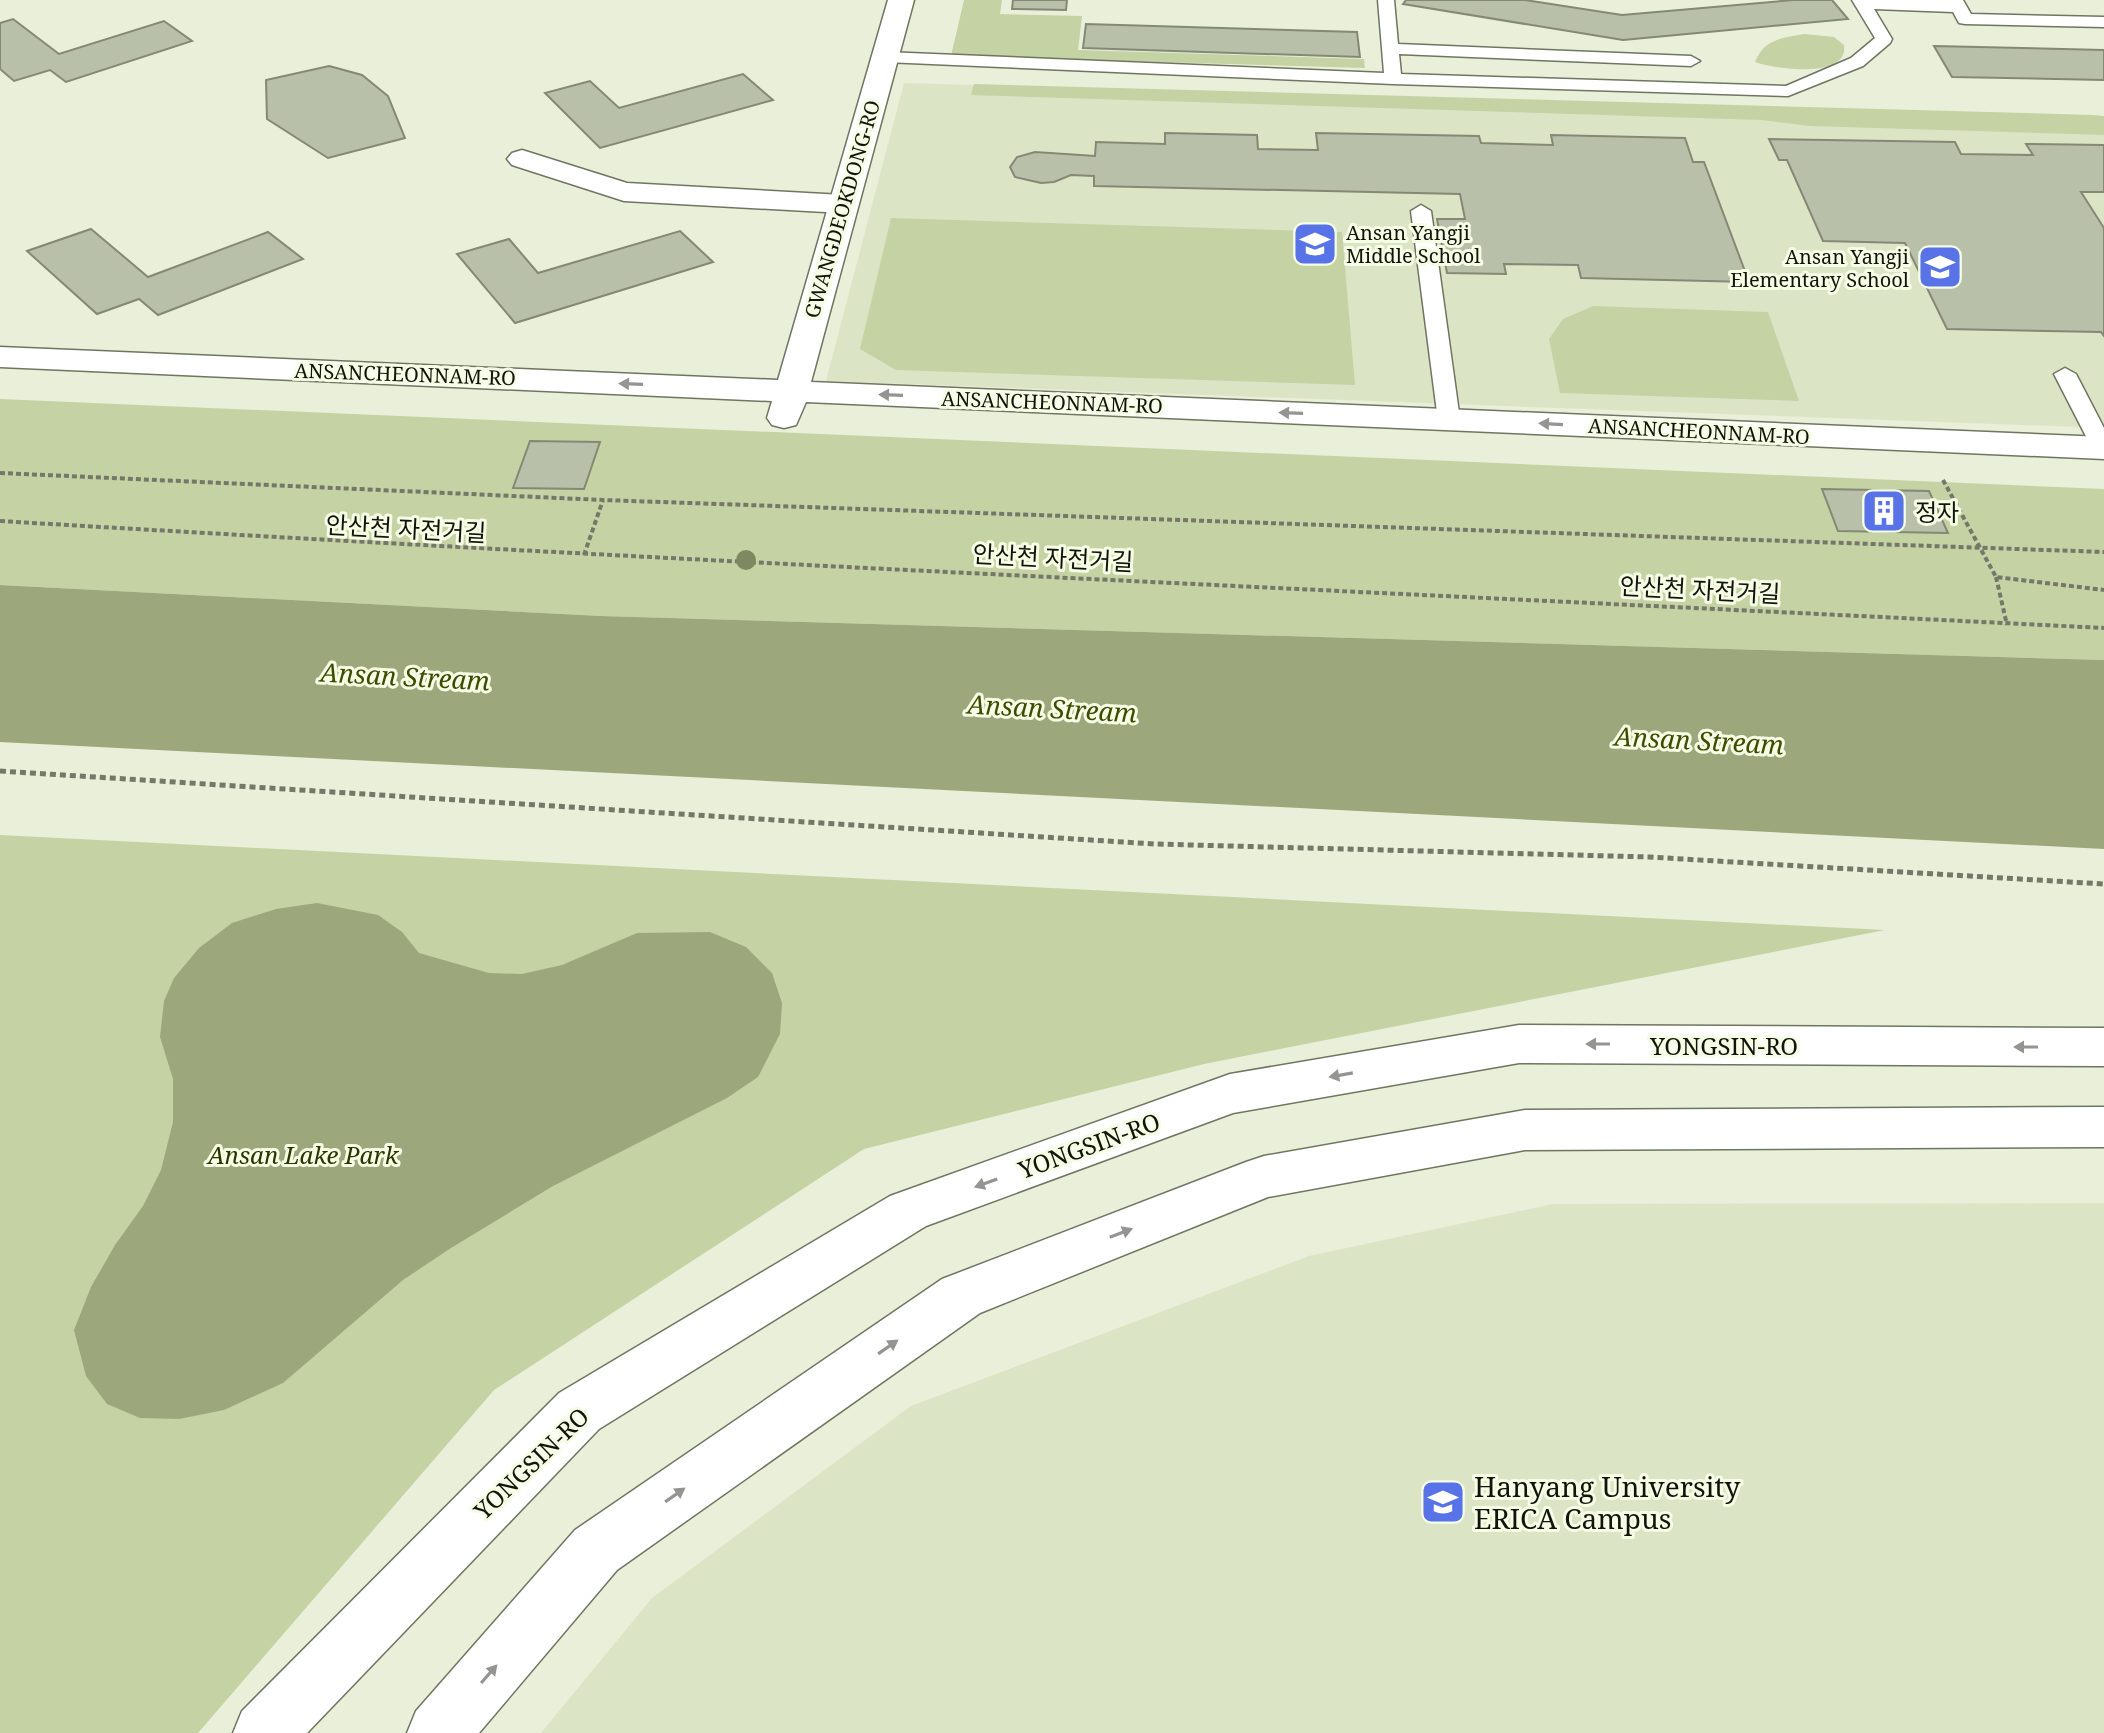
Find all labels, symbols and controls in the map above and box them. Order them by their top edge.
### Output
street label: GWANGDEOKDONG-RO [798,97,886,321]
place label: Ansan Yangji Middle School [1346,219,1481,269]
school or university icon: Ansan Yangji Middle School [1291,220,1339,268]
place label: Ansan Yangji Elementary School [1730,243,1910,293]
school or university icon: Ansan Yangji Elementary School [1916,243,1964,291]
street label: ANSANCHEONNAM-RO [294,357,516,391]
one-way arrow [618,377,643,390]
street label: ANSANCHEONNAM-RO [941,385,1163,419]
one-way arrow [878,389,903,402]
one-way arrow [1278,406,1303,419]
street label: ANSANCHEONNAM-RO [1588,412,1810,450]
one-way arrow [1538,418,1563,431]
building icon: 정자 [1860,487,1908,535]
place label: 정자 [1915,495,1959,528]
street label: 안산천 자전거길 [325,507,487,549]
street label: 안산천 자전거길 [972,536,1134,578]
street label: 안산천 자전거길 [1619,568,1781,610]
water label: Ansan Stream [317,653,491,698]
water label: Ansan Stream [964,685,1138,730]
water label: Ansan Stream [1611,717,1785,762]
street label: YONGSIN-RO [1649,1029,1798,1062]
one-way arrow [1585,1038,1610,1050]
one-way arrow [2013,1041,2038,1053]
one-way arrow [1328,1069,1353,1081]
street label: YONGSIN-RO [1013,1104,1164,1186]
park label: Ansan Lake Park [206,1138,400,1171]
one-way arrow [974,1177,998,1190]
one-way arrow [1109,1227,1133,1240]
one-way arrow [878,1340,899,1355]
street label: YONGSIN-RO [466,1400,596,1527]
place label: Hanyang University ERICA Campus [1474,1467,1740,1537]
school or university icon: Hanyang University ERICA Campus [1419,1478,1467,1526]
one-way arrow [664,1488,685,1503]
one-way arrow [480,1664,497,1684]

